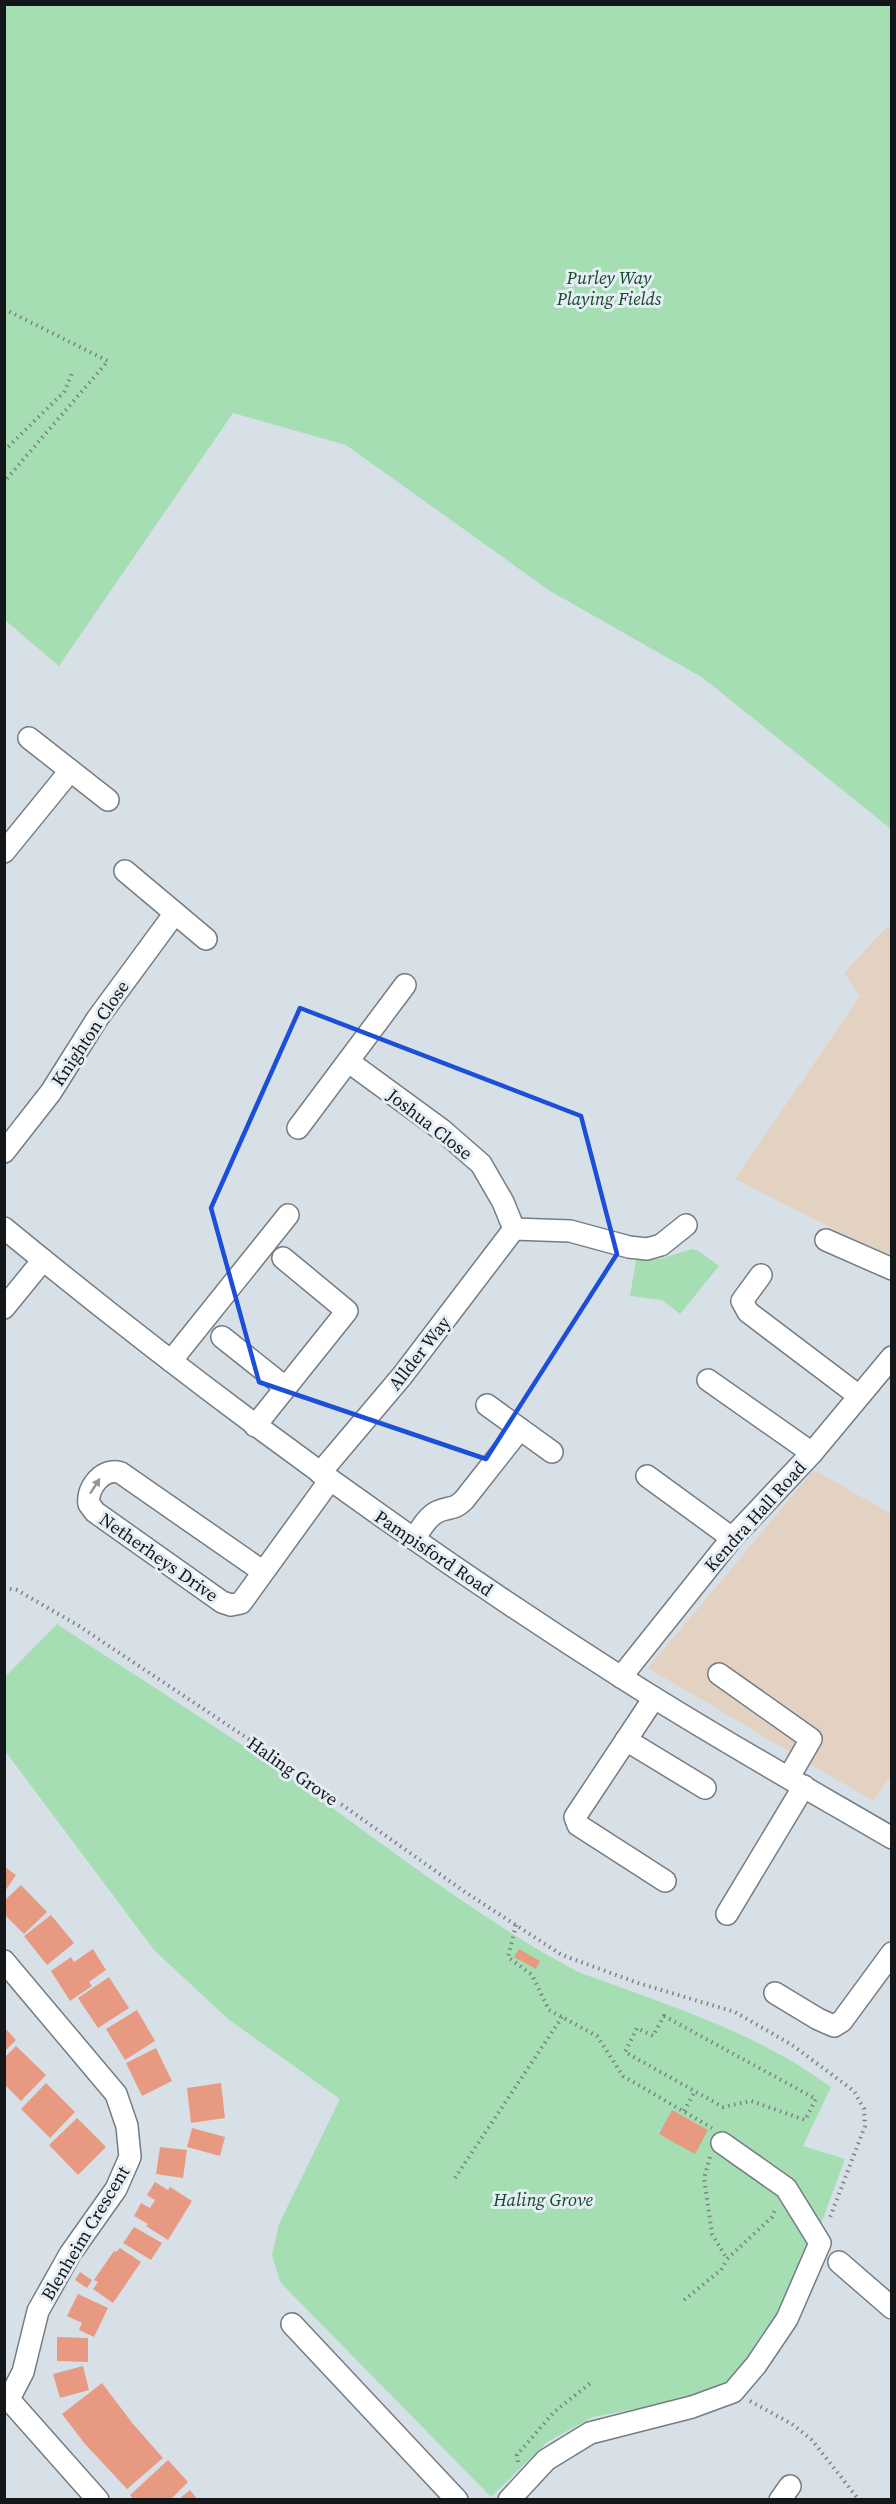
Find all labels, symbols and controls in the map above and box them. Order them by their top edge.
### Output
park label: Purley Way Playing Fields [556,265,662,311]
street label: Knighton Close [45,975,135,1091]
street label: Joshua Close [381,1082,478,1165]
street label: Allder Way [382,1310,456,1395]
street label: Kendra Hall Road [698,1455,812,1577]
one-way arrow [89,1478,100,1494]
street label: Pampisford Road [370,1504,498,1602]
street label: Netherheys Drive [95,1507,223,1607]
street label: Haling Grove [243,1730,343,1812]
street label: Blenheim Crescent [35,2161,135,2305]
park label: Haling Grove [492,2187,593,2212]

